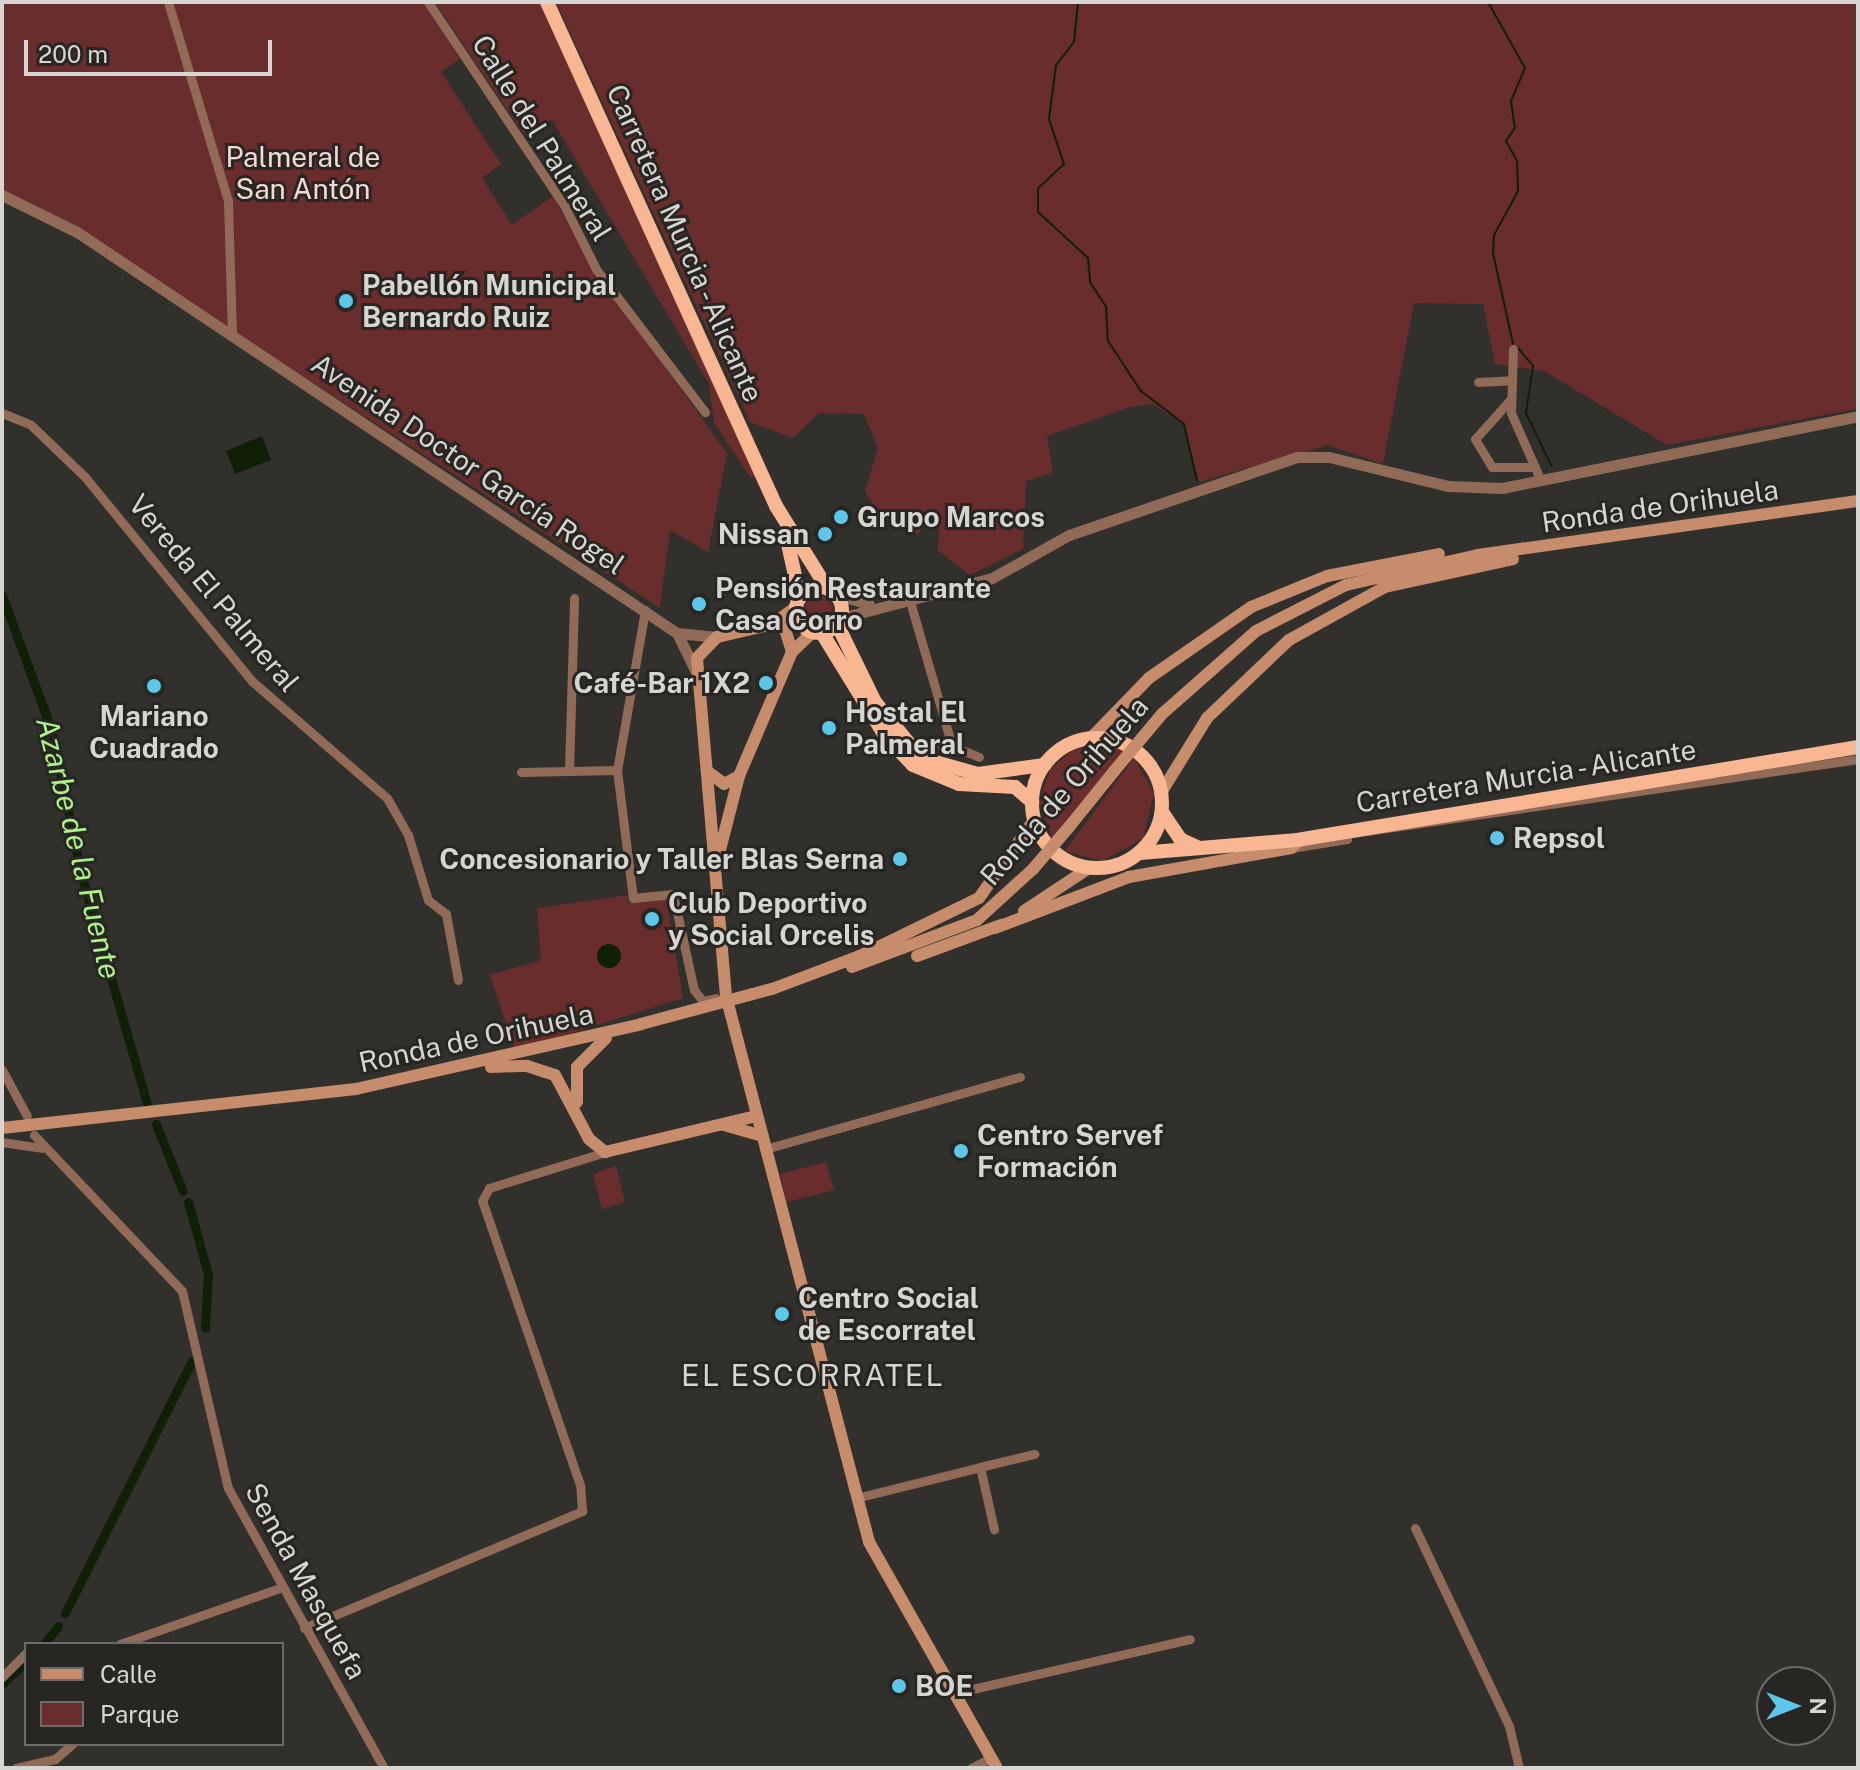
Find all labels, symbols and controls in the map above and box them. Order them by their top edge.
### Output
scale bar [28,24,276,74]
street label: Calle del Palmeral [465,29,619,247]
text: 200 m [38,40,108,68]
street label: Carretera Murcia - Alicante [598,76,772,410]
park label: Palmeral de San Antón [225,140,381,206]
place label: Pabellón Municipal Bernardo Ruiz [362,268,616,334]
marker: Pabellón Municipal Bernardo Ruiz [337,292,355,310]
street label: Avenida Doctor García Rogel [305,347,631,581]
street label: Ronda de Orihuela [1539,473,1781,539]
street label: Vereda El Palmeral [122,488,306,698]
place label: Grupo Marcos [857,500,1045,534]
marker: Grupo Marcos [832,508,850,526]
place label: Nissan [718,517,809,551]
marker: Nissan [816,525,834,543]
place label: Pensión Restaurante Casa Corro [715,571,991,637]
marker: Pensión Restaurante Casa Corro [690,595,708,613]
place label: Café-Bar 1X2 [573,666,750,700]
marker: Café-Bar 1X2 [757,674,775,692]
marker: Mariano Cuadrado [145,677,163,695]
street label: Ronda de Orihuela [973,690,1155,892]
place label: Hostal El Palmeral [845,695,967,761]
place label: Mariano Cuadrado [89,699,219,765]
water label: Azarbe de la Fuente [29,713,129,983]
marker: Hostal El Palmeral [820,719,838,737]
street label: Carretera Murcia - Alicante [1350,732,1702,820]
place label: Repsol [1513,821,1605,855]
marker: Repsol [1488,829,1506,847]
place label: Concesionario y Taller Blas Serna [439,842,884,876]
marker: Concesionario y Taller Blas Serna [891,850,909,868]
place label: Club Deportivo y Social Orcelis [668,886,875,952]
marker: Club Deportivo y Social Orcelis [643,910,661,928]
street label: Ronda de Orihuela [355,997,597,1079]
place label: Centro Servef Formación [977,1118,1163,1184]
marker: Centro Servef Formación [952,1142,970,1160]
place label: Centro Social de Escorratel [798,1281,979,1347]
marker: Centro Social de Escorratel [773,1305,791,1323]
district label: EL ESCORRATEL [681,1357,945,1393]
street label: Senda Masquefa [238,1477,374,1685]
legend [24,1642,284,1746]
text: Calle [100,1660,157,1688]
north arrow [1756,1666,1836,1746]
place label: BOE [915,1669,973,1703]
marker: BOE [890,1677,908,1695]
text: N [1805,1697,1831,1715]
text: Parque [100,1700,179,1728]

